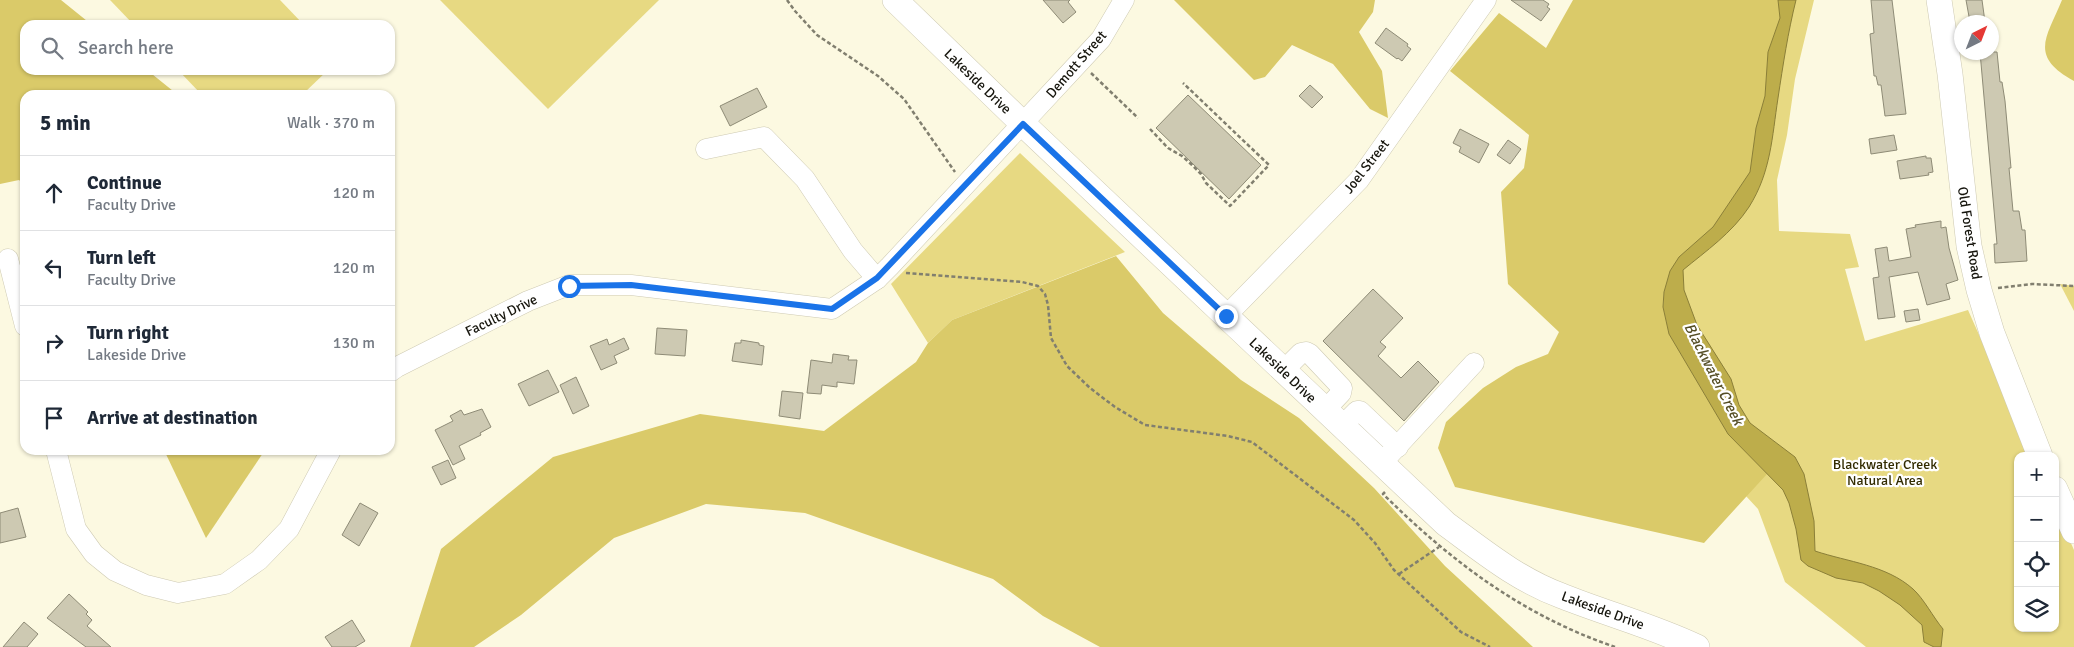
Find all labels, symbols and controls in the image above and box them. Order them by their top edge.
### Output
north arrow [1954,15,1999,60]
search box [20,20,395,75]
street label: Demott Street [1042,27,1110,102]
icon: search [38,34,66,62]
text: Search here [78,36,174,60]
street label: Lakeside Drive [941,45,1015,118]
text: 5 min [40,110,91,136]
text: Walk · 370 m [287,113,375,133]
street label: Joel Street [1340,136,1393,197]
text: Continue [87,171,162,195]
icon: ahead [40,179,68,207]
text: 120 m [333,183,375,203]
street label: Old Forest Road [1954,185,1985,281]
text: Faculty Drive [87,195,176,215]
text: Turn left [87,246,156,270]
icon: left [40,254,68,282]
text: 120 m [333,258,375,278]
text: Faculty Drive [87,270,176,290]
route start [558,275,581,298]
street label: Faculty Drive [462,291,540,340]
route end [1215,305,1238,328]
water label: Blackwater Creek [1681,320,1748,429]
text: Turn right [87,321,169,345]
icon: right [40,329,68,357]
text: 130 m [333,333,375,353]
street label: Lakeside Drive [1246,334,1320,407]
text: Lakeside Drive [87,345,186,365]
icon: arrive [40,404,68,432]
text: Arrive at destination [87,406,258,430]
map controls [2014,452,2059,632]
button: + [2014,452,2059,497]
park label: Blackwater Creek Natural Area [1833,456,1937,489]
button: − [2014,497,2059,542]
button: locate [2014,542,2059,587]
button: layers [2014,587,2059,632]
street label: Lakeside Drive [1559,588,1647,633]

